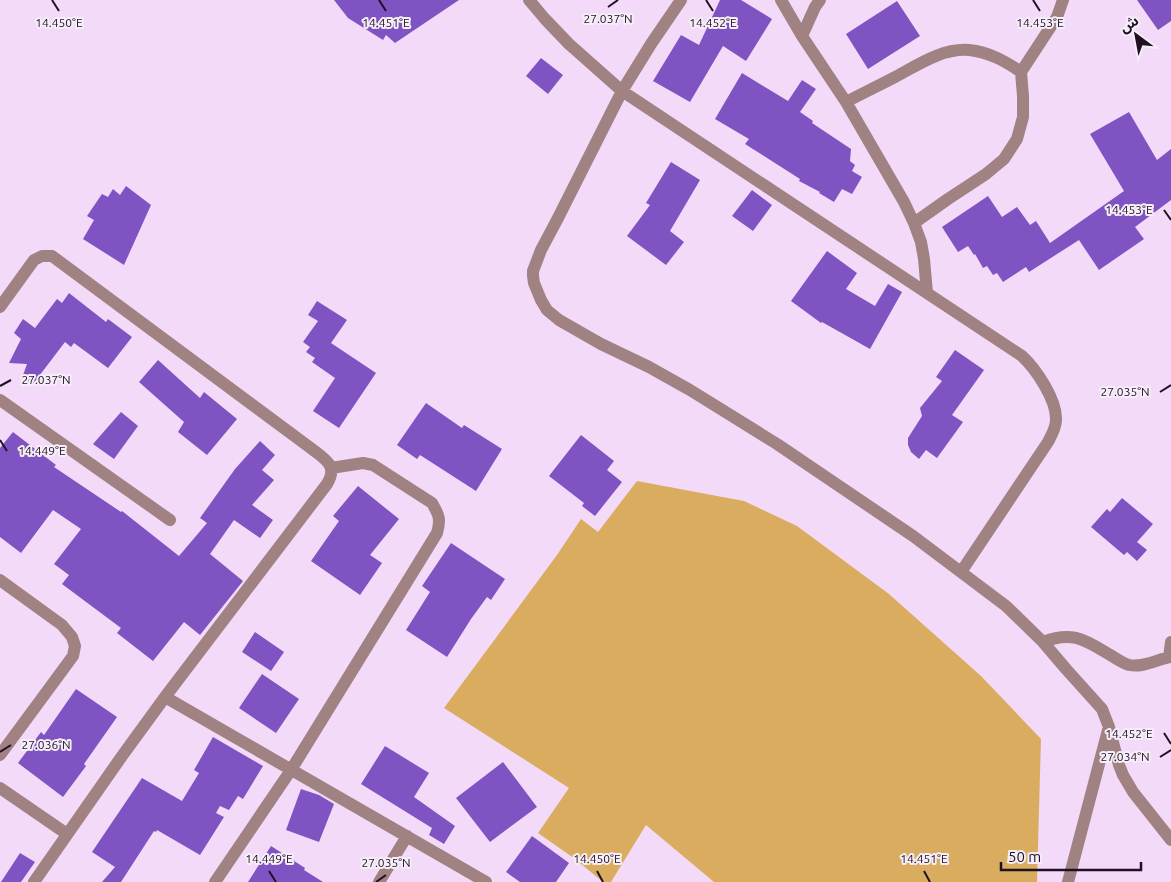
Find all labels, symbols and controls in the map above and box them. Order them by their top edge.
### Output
north arrow [1111,10,1161,60]
text: 27.037°N [583,12,633,25]
text: ش [1117,12,1141,36]
text: 14.450°E [35,16,83,29]
text: 14.451°E [362,16,410,29]
text: 14.452°E [689,16,737,29]
text: 14.453°E [1016,16,1064,29]
text: 14.453°E [1105,203,1153,216]
text: 27.037°N [21,373,71,386]
text: 27.035°N [1100,385,1150,398]
text: 14.449°E [18,444,66,457]
text: 14.452°E [1105,727,1153,740]
text: 27.036°N [21,738,71,751]
text: 27.034°N [1100,750,1150,763]
scale bar [1001,840,1141,872]
text: 50 m [1008,848,1041,865]
text: 14.449°E [245,852,293,865]
text: 14.450°E [573,852,621,865]
text: 14.451°E [900,852,948,865]
text: 27.035°N [361,856,411,869]

